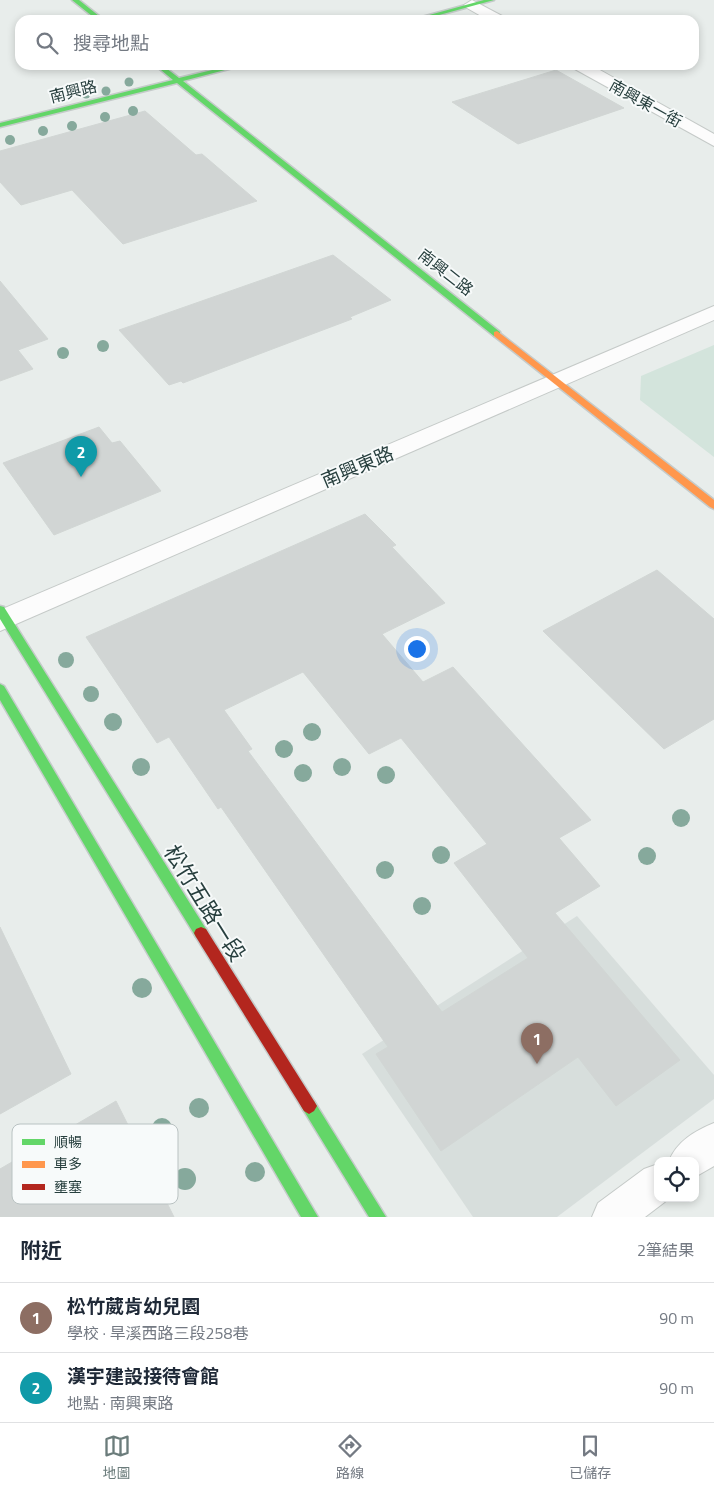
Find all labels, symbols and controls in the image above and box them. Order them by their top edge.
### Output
search box [15,15,699,70]
text: 搜尋地點 [73,28,149,57]
icon: search [33,29,61,57]
street label: 南興東一街 [605,73,687,133]
street label: 南興路 [47,74,99,108]
street label: 南興二路 [413,243,479,301]
pin: 2 [65,436,97,477]
street label: 南興東路 [316,438,398,494]
your location [404,636,430,662]
street label: 松竹五路一段 [156,838,254,968]
pin: 1 [521,1023,553,1064]
legend [12,1124,178,1204]
text: 順暢 [54,1131,82,1152]
text: 車多 [54,1153,82,1174]
map controls [654,1157,699,1202]
button: locate [654,1157,699,1202]
text: 壅塞 [54,1176,82,1197]
text: 附近 [20,1234,62,1266]
text: 2筆結果 [637,1238,694,1262]
text: 松竹葳肯幼兒園 [67,1291,200,1320]
text: 1 [32,1306,40,1330]
text: 90 m [659,1306,694,1330]
text: 學校 · 旱溪西路三段258巷 [67,1321,248,1345]
text: 漢宇建設接待會館 [67,1361,219,1390]
text: 2 [32,1376,40,1400]
text: 90 m [659,1376,694,1400]
text: 地點 · 南興東路 [67,1391,174,1415]
tab: 地圖 [103,1432,131,1483]
tab: 路線 [336,1432,364,1483]
tab: 已儲存 [569,1432,611,1483]

